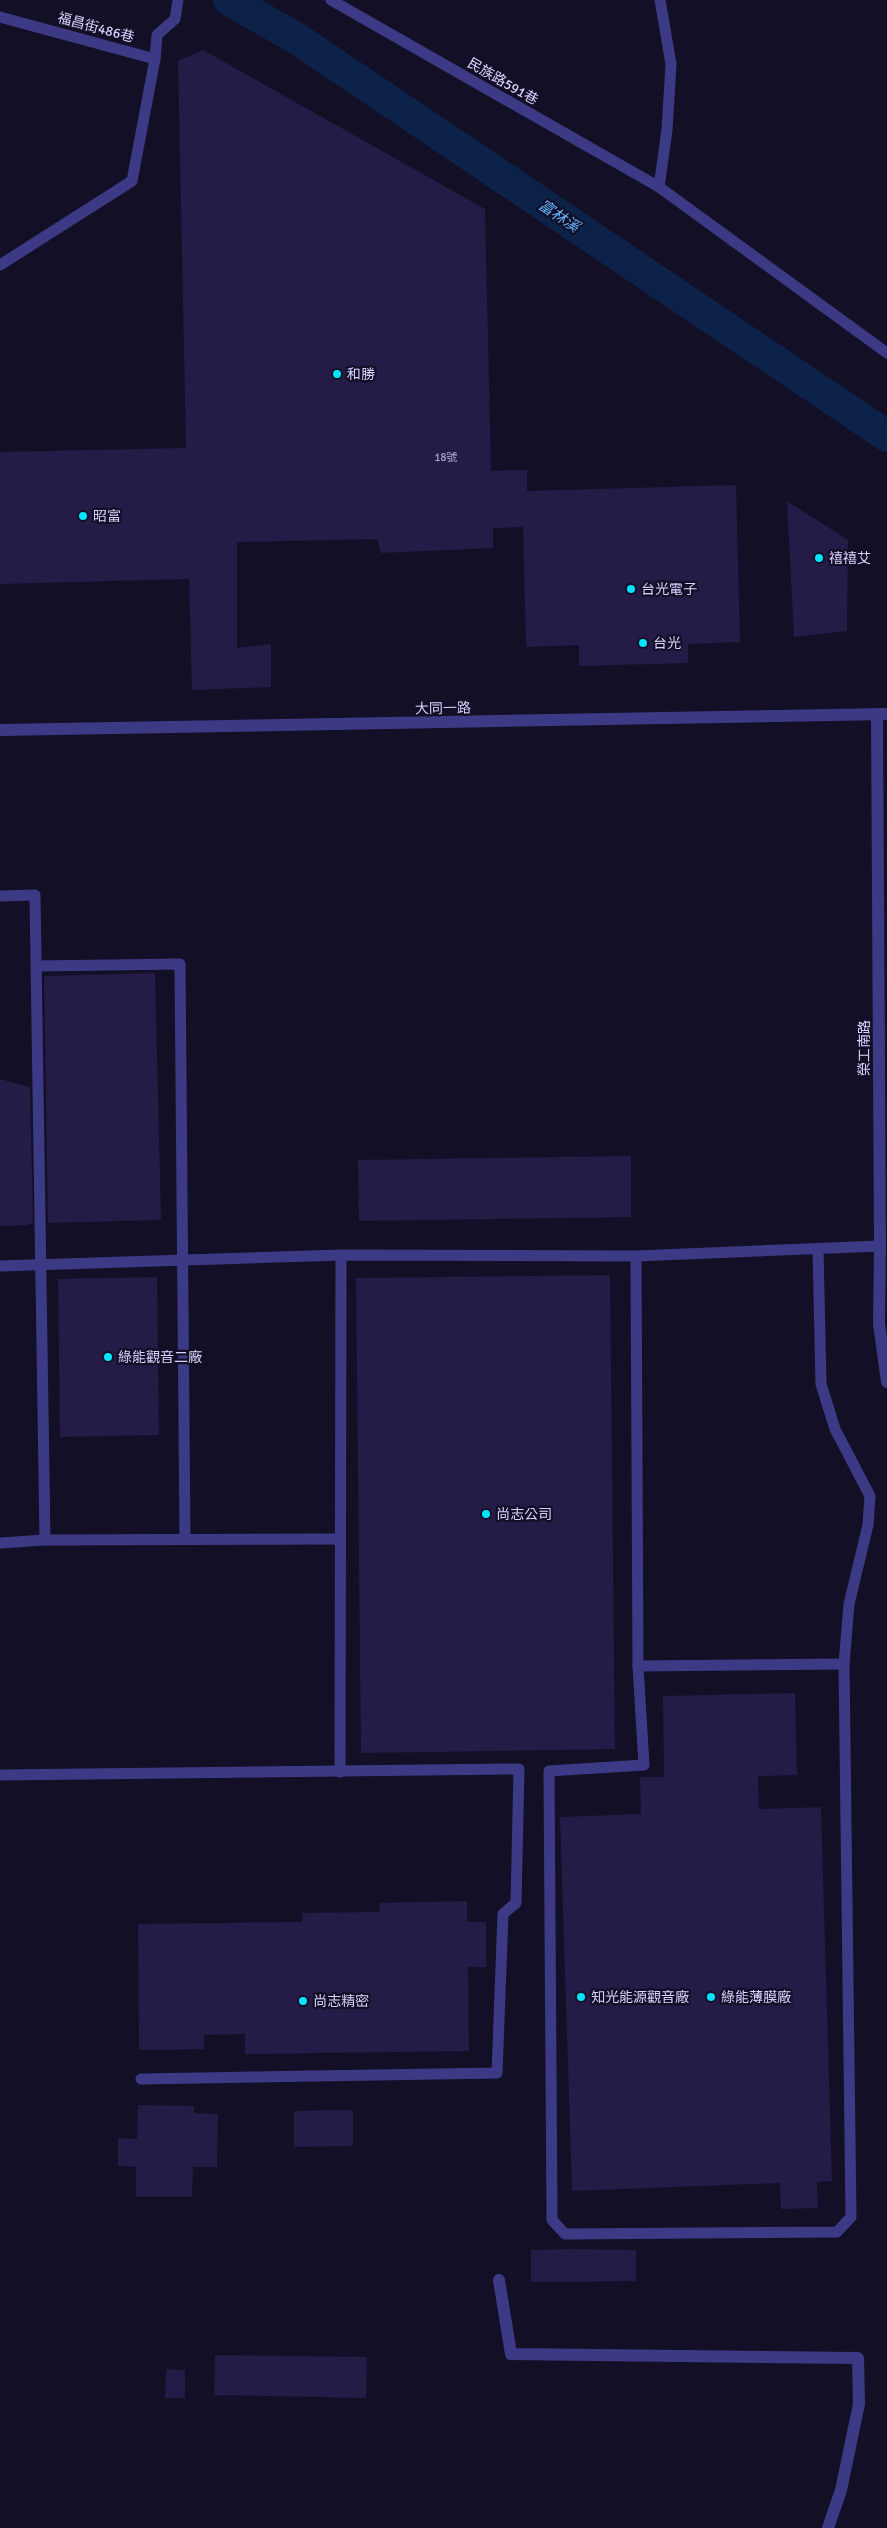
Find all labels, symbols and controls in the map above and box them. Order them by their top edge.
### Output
street label: 福昌街486巷 [56,9,136,46]
street label: 民族路591巷 [464,54,541,108]
water label: 富林溪 [535,196,584,237]
place label: 和勝 [347,366,375,383]
marker: 和勝 [331,368,343,380]
house number: 18號 [435,451,457,464]
place label: 昭富 [93,508,121,525]
marker: 昭富 [77,510,89,522]
place label: 禧禧艾 [829,550,871,567]
marker: 禧禧艾 [813,552,825,564]
place label: 台光電子 [641,581,697,598]
marker: 台光電子 [625,583,637,595]
place label: 台光 [653,635,681,652]
marker: 台光 [637,637,649,649]
street label: 大同一路 [415,700,471,717]
street label: 榮工南路 [856,1020,873,1076]
place label: 綠能觀音二廠 [118,1349,202,1366]
marker: 綠能觀音二廠 [102,1351,114,1363]
place label: 尚志公司 [496,1506,552,1523]
marker: 尚志公司 [480,1508,492,1520]
place label: 知光能源觀音廠 [591,1989,689,2006]
place label: 綠能薄膜廠 [721,1989,791,2006]
marker: 知光能源觀音廠 [575,1991,587,2003]
marker: 綠能薄膜廠 [705,1991,717,2003]
place label: 尚志精密 [313,1993,369,2010]
marker: 尚志精密 [297,1995,309,2007]

